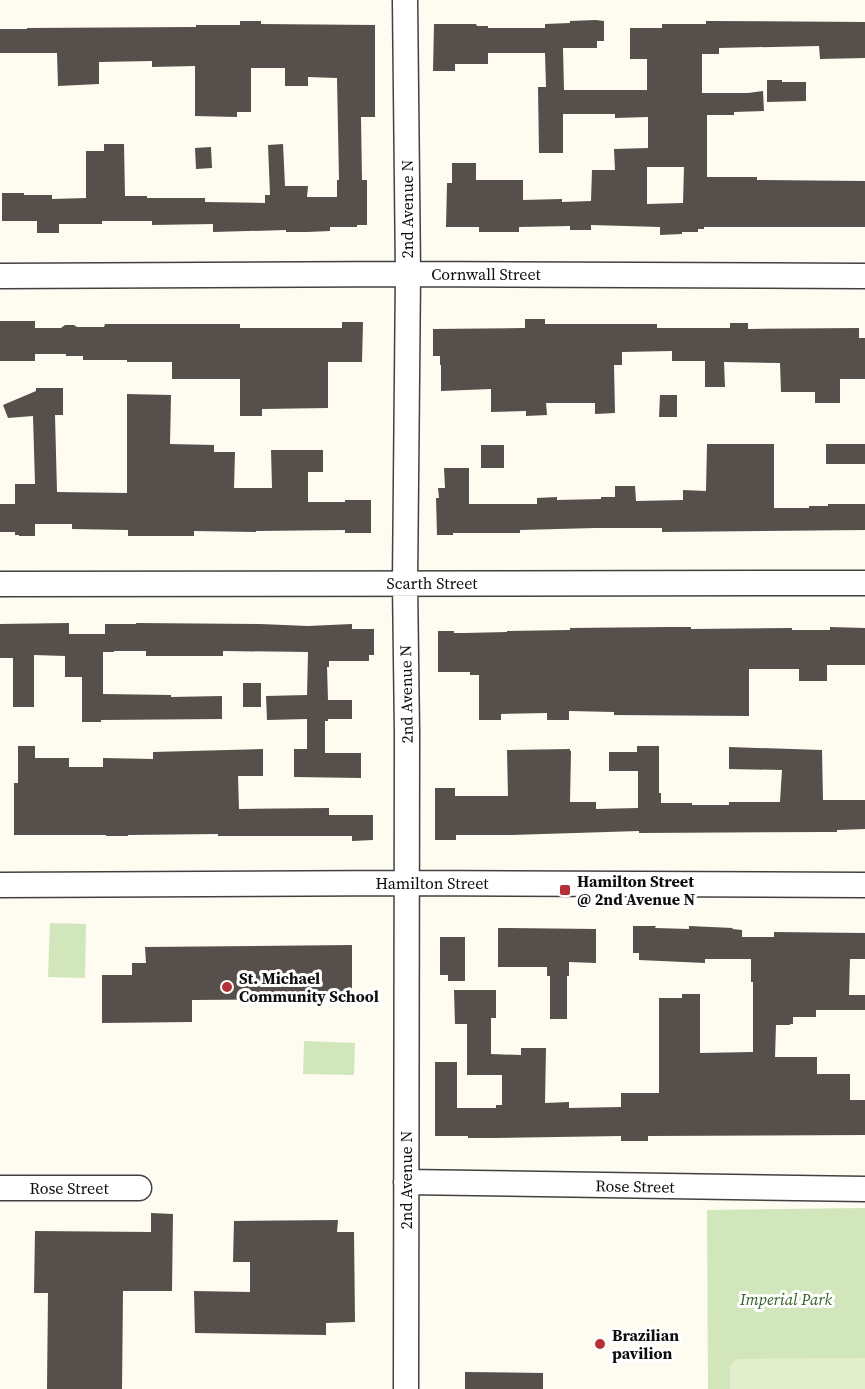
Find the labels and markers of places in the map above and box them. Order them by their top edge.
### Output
place label: Hamilton Street @ 2nd Avenue N [577,870,695,910]
marker: Hamilton Street @ 2nd Avenue N [558,883,572,897]
place label: St. Michael Community School [239,967,379,1007]
marker: St. Michael Community School [220,980,234,994]
place label: Brazilian pavilion [612,1324,679,1364]
marker: Brazilian pavilion [593,1337,607,1351]

